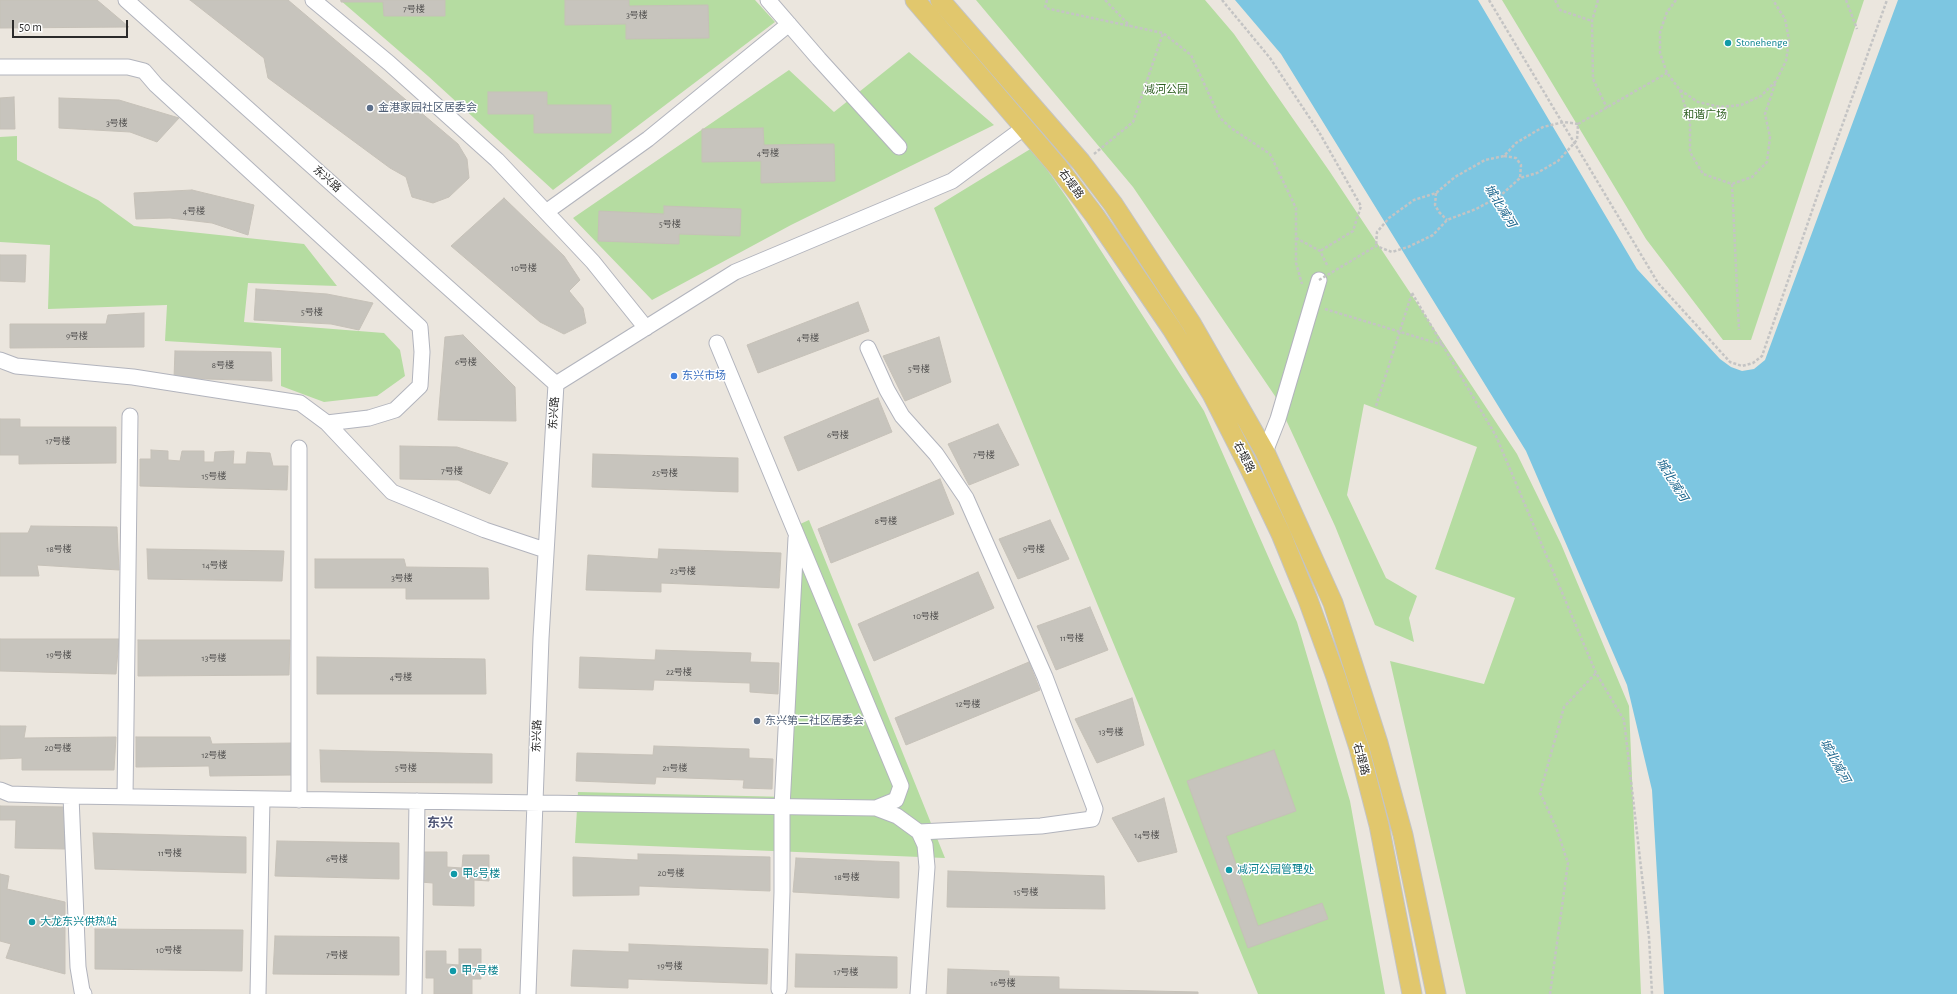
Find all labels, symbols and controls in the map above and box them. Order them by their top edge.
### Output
house number: 7号楼 [403,4,425,14]
house number: 3号楼 [626,10,648,20]
scale bar [14,12,130,38]
text: 50 m [19,21,42,33]
place label: Stonehenge [1736,36,1787,50]
marker: Stonehenge [1723,38,1733,48]
park label: 减河公园 [1144,83,1188,97]
place label: 金港家园社区居委会 [378,101,477,115]
marker: 金港家园社区居委会 [365,103,375,113]
park label: 和谐广场 [1683,108,1727,122]
house number: 3号楼 [106,118,128,128]
house number: 4号楼 [757,148,779,158]
street label: 东兴路 [310,163,344,195]
street label: 右堤路 [1056,167,1086,201]
water label: 城北减河 [1481,182,1519,230]
house number: 4号楼 [183,206,205,216]
house number: 5号楼 [659,219,681,229]
house number: 10号楼 [511,263,537,273]
house number: 5号楼 [301,307,323,317]
house number: 9号楼 [66,331,88,341]
house number: 4号楼 [797,333,819,343]
house number: 6号楼 [455,357,477,367]
house number: 8号楼 [212,360,234,370]
house number: 5号楼 [908,364,930,374]
place label: 东兴市场 [682,369,726,383]
marker: 东兴市场 [669,371,679,381]
street label: 东兴路 [546,396,562,430]
house number: 6号楼 [827,430,849,440]
house number: 17号楼 [46,436,70,446]
street label: 右堤路 [1231,439,1257,475]
house number: 7号楼 [973,450,995,460]
water label: 城北减河 [1653,456,1691,504]
house number: 7号楼 [441,466,463,476]
house number: 25号楼 [652,468,678,478]
house number: 15号楼 [202,471,226,481]
house number: 8号楼 [875,516,897,526]
house number: 18号楼 [46,544,72,554]
house number: 9号楼 [1023,544,1045,554]
house number: 14号楼 [202,560,228,570]
house number: 23号楼 [670,566,696,576]
house number: 3号楼 [391,573,413,583]
house number: 10号楼 [913,611,939,621]
house number: 11号楼 [1060,633,1084,643]
house number: 19号楼 [46,650,72,660]
house number: 13号楼 [202,653,226,663]
house number: 22号楼 [666,667,692,677]
house number: 4号楼 [390,672,412,682]
house number: 12号楼 [955,699,981,709]
place label: 东兴第二社区居委会 [765,714,864,728]
marker: 东兴第二社区居委会 [752,716,762,726]
street label: 东兴路 [530,719,544,753]
house number: 13号楼 [1099,727,1123,737]
water label: 城北减河 [1817,737,1853,785]
street label: 右堤路 [1350,741,1372,777]
house number: 20号楼 [45,743,71,753]
house number: 12号楼 [201,750,227,760]
house number: 5号楼 [395,763,417,773]
house number: 21号楼 [662,763,688,773]
district label: 东兴 [427,815,453,831]
house number: 14号楼 [1134,830,1160,840]
house number: 11号楼 [158,848,182,858]
house number: 6号楼 [326,854,348,864]
place label: 减河公园管理处 [1237,863,1314,877]
marker: 减河公园管理处 [1224,865,1234,875]
place label: 甲6号楼 [462,867,500,881]
house number: 20号楼 [658,868,684,878]
marker: 甲6号楼 [449,869,459,879]
house number: 18号楼 [834,872,860,882]
house number: 15号楼 [1014,887,1038,897]
place label: 大龙东兴供热站 [40,915,117,929]
marker: 大龙东兴供热站 [27,917,37,927]
house number: 10号楼 [156,945,182,955]
house number: 7号楼 [326,950,348,960]
house number: 19号楼 [657,961,683,971]
place label: 甲7号楼 [461,964,499,978]
marker: 甲7号楼 [448,966,458,976]
house number: 17号楼 [834,967,858,977]
house number: 16号楼 [990,978,1016,988]

